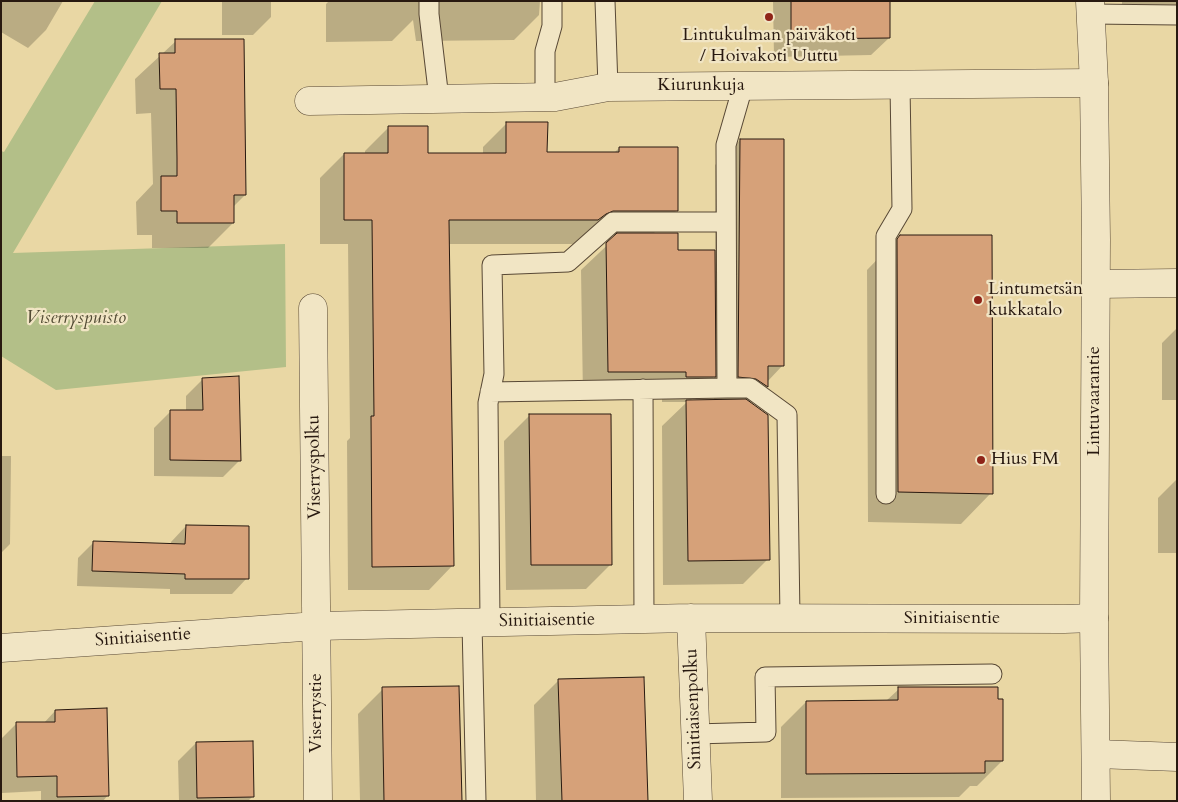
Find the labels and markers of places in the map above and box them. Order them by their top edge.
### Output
marker: Lintukulman päiväkoti / Hoivakoti Uuttu [763,11,775,23]
place label: Lintukulman päiväkoti / Hoivakoti Uuttu [682,25,856,68]
place label: Lintumetsän kukkatalo [988,279,1083,322]
marker: Lintumetsän kukkatalo [972,294,984,306]
place label: Hius FM [991,449,1059,471]
marker: Hius FM [975,454,987,466]

